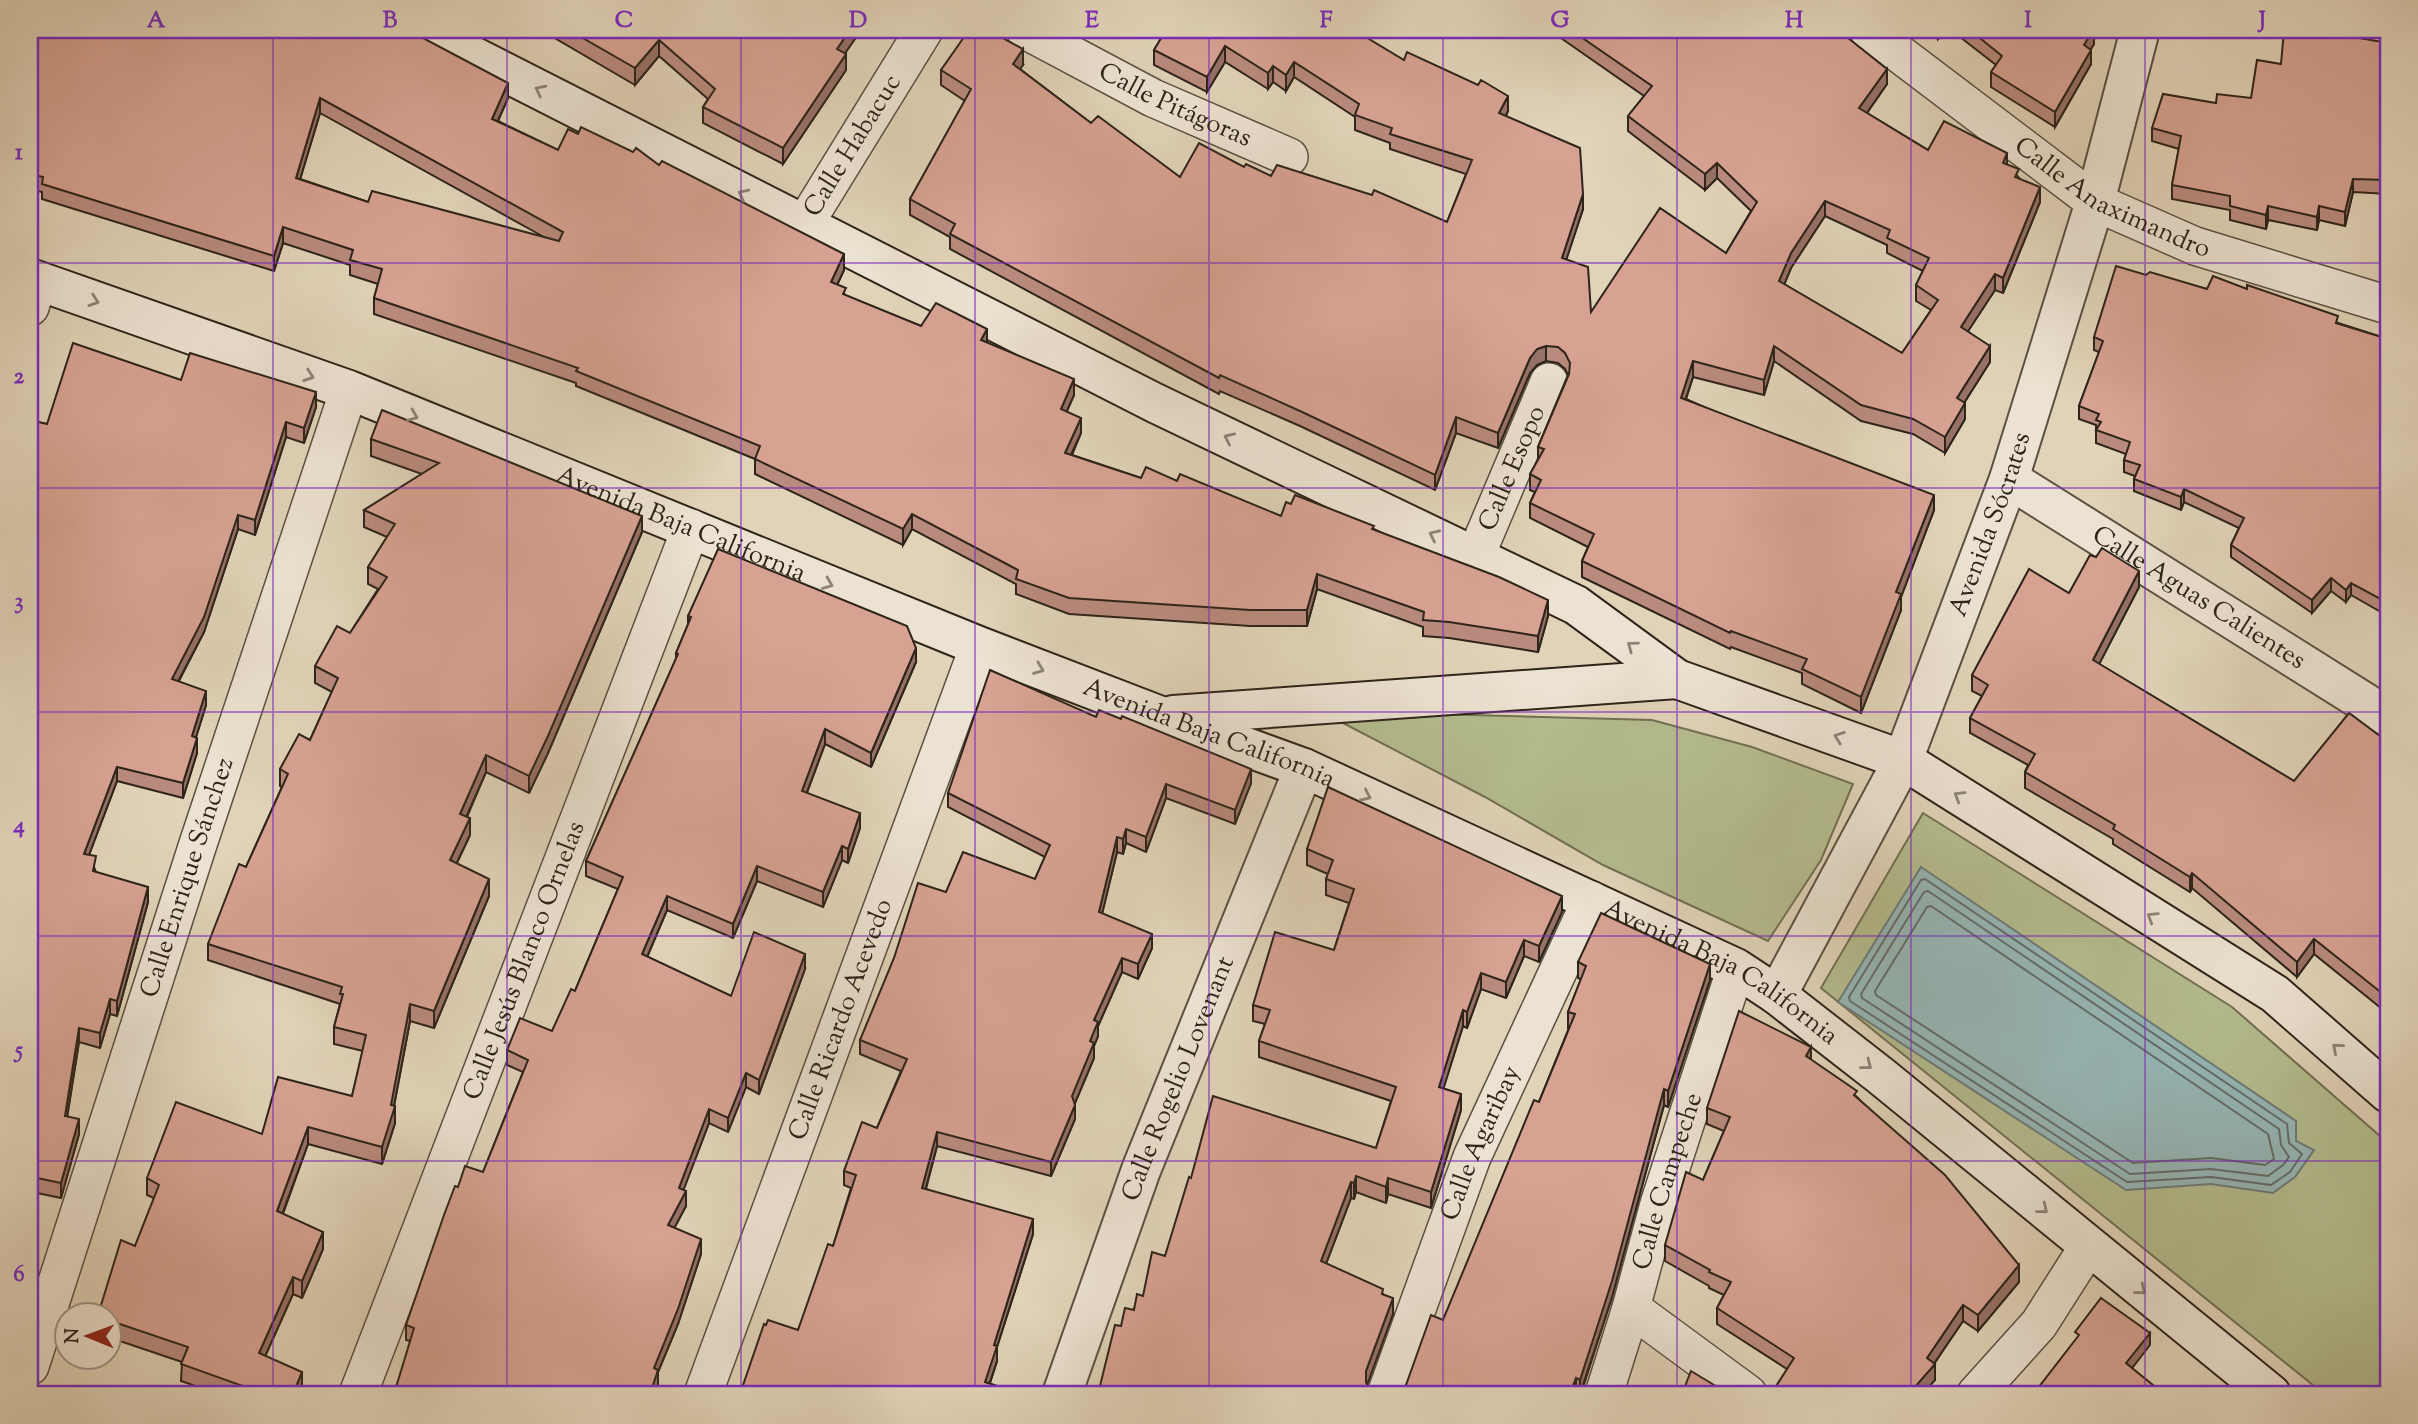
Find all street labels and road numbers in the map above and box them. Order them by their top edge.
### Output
street label: Calle Pitágoras [1092,54,1257,157]
street label: Calle Habacuc [795,67,911,224]
street label: Calle Anaximandro [2006,128,2215,268]
street label: Calle Esopo [1470,400,1555,537]
street label: Avenida Sócrates [1940,428,2041,622]
street label: Avenida Baja California [550,457,811,592]
street label: Calle Aguas Calientes [2085,517,2313,679]
street label: Avenida Baja California [1077,669,1341,798]
street label: Calle Enrique Sánchez [131,753,244,1003]
street label: Calle Jesús Blanco Ornelas [454,816,595,1106]
street label: Avenida Baja California [1597,890,1846,1054]
street label: Calle Ricardo Acevedo [780,894,903,1146]
street label: Calle Rogelio Lovenant [1113,951,1244,1206]
street label: Calle Agaribay [1432,1060,1530,1226]
street label: Calle Campeche [1624,1088,1713,1274]

